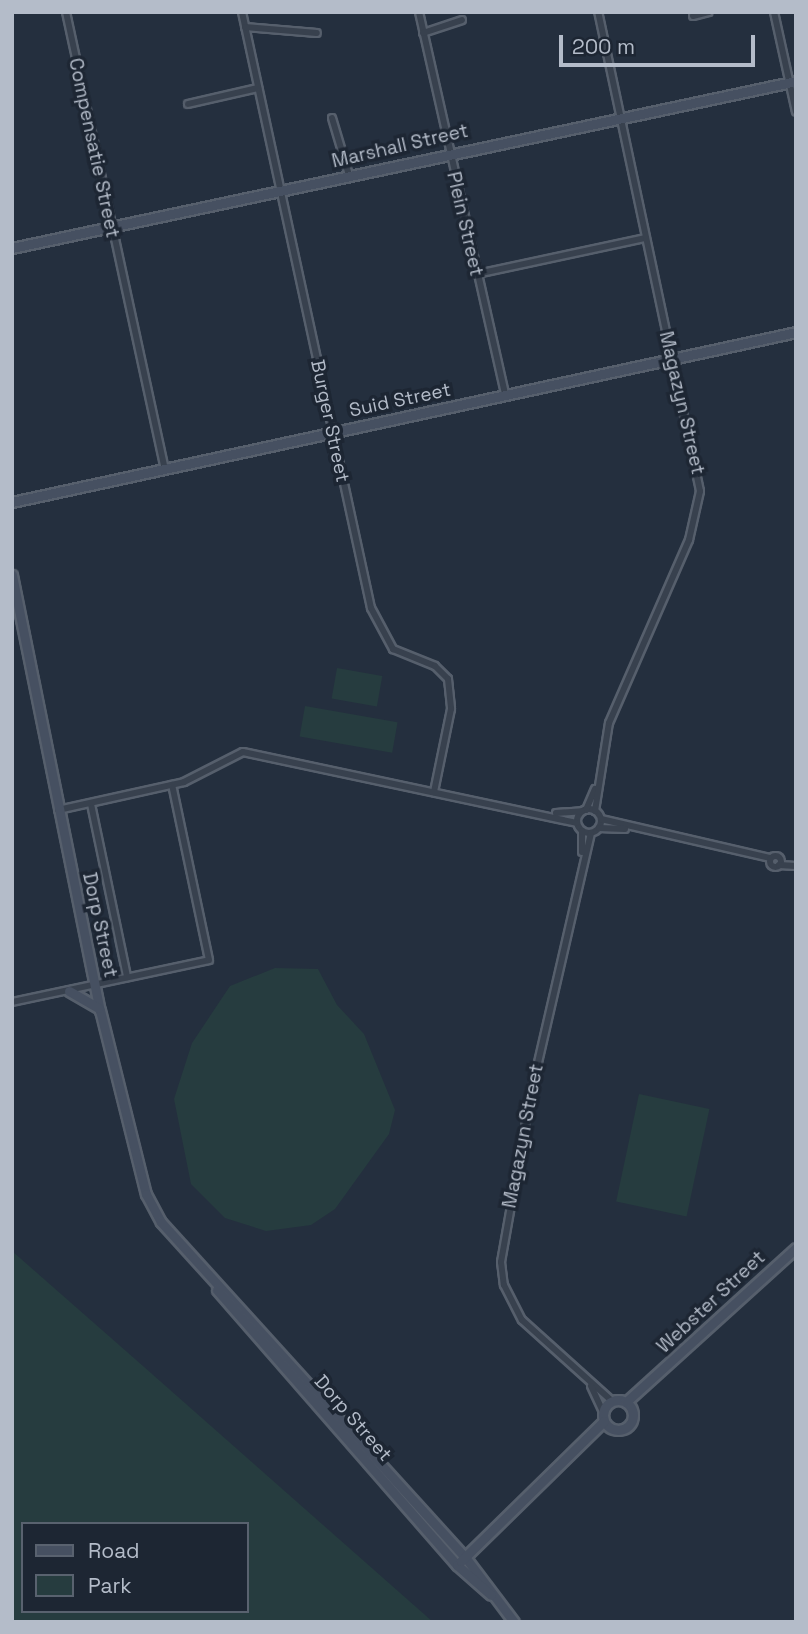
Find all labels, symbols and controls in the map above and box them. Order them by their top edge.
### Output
scale bar [563,21,759,65]
text: 200 m [572,33,635,60]
street label: Compensatie Street [64,56,124,240]
street label: Marshall Street [330,119,470,173]
street label: Plein Street [442,170,488,278]
street label: Magazyn Street [654,329,710,477]
street label: Burger Street [306,358,354,484]
street label: Suid Street [347,378,453,422]
street label: Dorp Street [78,870,122,980]
street label: Magazyn Street [498,1062,548,1210]
street label: Webster Street [652,1246,770,1358]
street label: Dorp Street [309,1370,397,1466]
legend [21,1522,248,1613]
text: Road [88,1537,140,1564]
text: Park [88,1572,132,1599]

